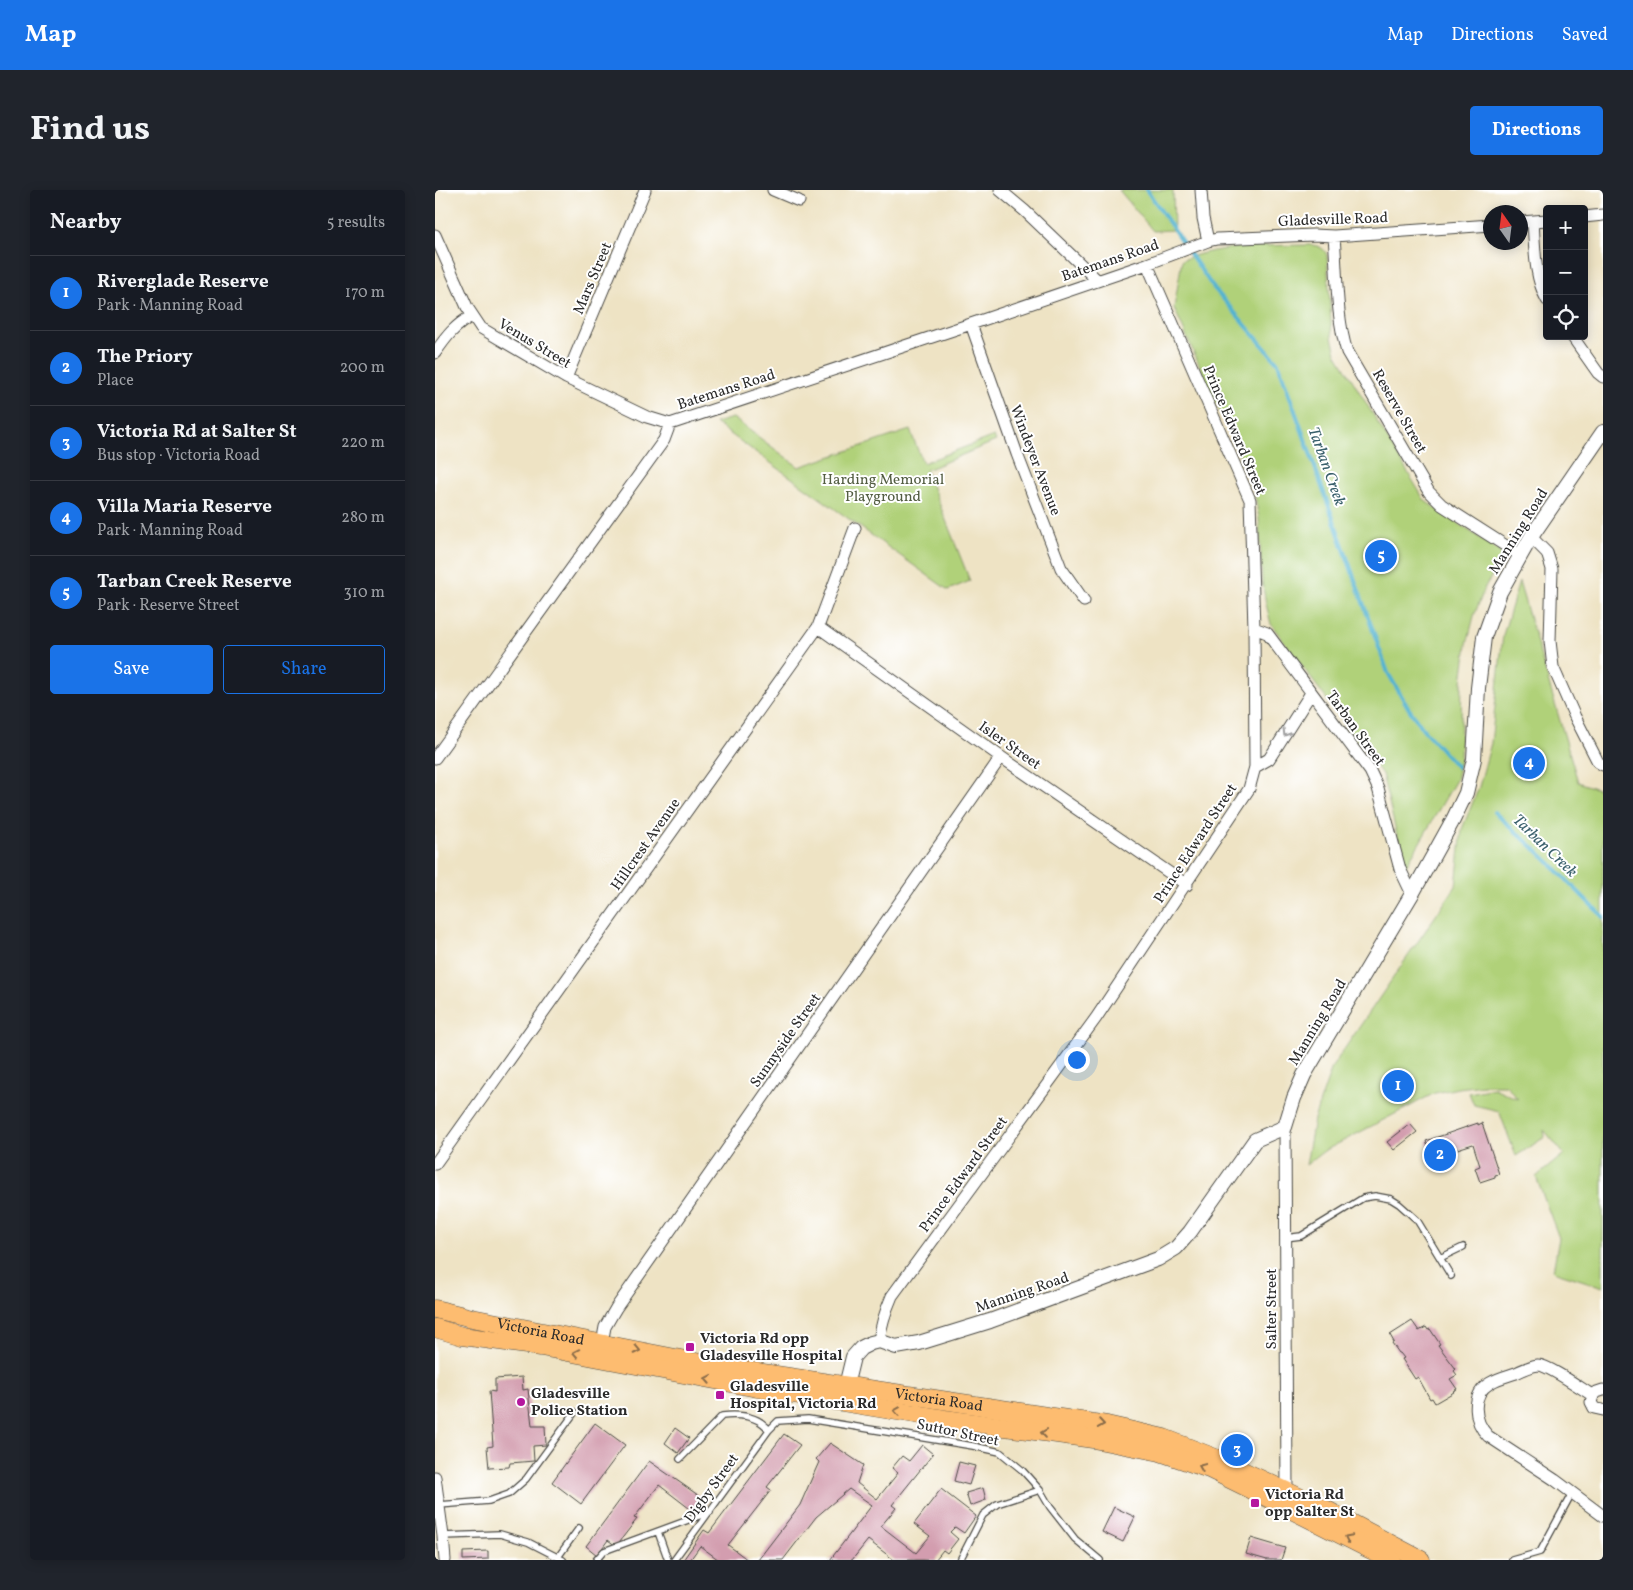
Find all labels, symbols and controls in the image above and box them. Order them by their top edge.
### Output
text: Map [25,18,76,52]
text: Map [1387,23,1423,48]
text: Directions [1451,23,1534,48]
text: Saved [1562,23,1608,48]
text: Find us [30,106,150,154]
button: Directions [1470,106,1603,155]
north arrow [1483,205,1528,250]
map controls [1543,205,1588,340]
button: + [1543,205,1588,250]
text: Nearby [50,208,121,237]
street label: Gladesville Road [1278,208,1388,233]
text: 5 results [327,212,385,234]
street label: Batemans Road [1059,235,1162,288]
street label: Mars Street [569,239,618,318]
button: − [1543,250,1588,295]
text: Riverglade Reserve [97,269,269,295]
text: 1 [63,282,69,304]
text: 170 m [345,282,385,304]
text: Park · Manning Road [97,295,243,317]
button: locate [1543,295,1588,340]
street label: Venus Street [494,314,575,374]
text: The Priory [97,344,193,370]
text: 2 [62,357,70,379]
text: 200 m [340,357,385,379]
street label: Prince Edward Street [1197,363,1270,499]
street label: Batemans Road [675,365,778,416]
street label: Reserve Street [1366,366,1431,458]
text: Place [97,370,134,392]
street label: Windeyer Avenue [1004,402,1065,519]
text: Victoria Rd at Salter St [97,419,297,445]
water label: Tarban Creek [1302,424,1351,510]
text: 3 [62,432,70,454]
text: 220 m [341,432,385,454]
text: Bus stop · Victoria Road [97,445,260,467]
park label: Harding Memorial Playground [822,470,944,508]
street label: Manning Road [1485,485,1554,579]
text: Villa Maria Reserve [97,494,272,520]
text: 4 [61,507,71,529]
text: 280 m [341,507,385,529]
text: Park · Manning Road [97,520,243,542]
pin: 5 [1365,537,1397,575]
text: Tarban Creek Reserve [97,569,292,595]
text: 5 [62,582,70,604]
text: 310 m [344,582,385,604]
text: Park · Reserve Street [97,595,240,617]
button: Save [50,645,213,694]
button: Share [223,645,385,694]
street label: Tarban Street [1320,687,1389,771]
street label: Isler Street [974,717,1045,775]
one-way arrow [1283,727,1292,736]
pin: 4 [1513,744,1545,782]
street label: Prince Edward Street [1150,780,1243,908]
street label: Hillcrest Avenue [606,794,686,895]
water label: Tarban Creek [1507,810,1582,883]
street label: Manning Road [1284,976,1352,1070]
street label: Sunnyside Street [746,989,827,1092]
your location [1064,1047,1090,1073]
pin: 1 [1382,1067,1414,1105]
street label: Prince Edward Street [915,1113,1014,1237]
pin: 2 [1424,1136,1456,1174]
street label: Manning Road [973,1268,1072,1319]
street label: Salter Street [1262,1268,1283,1350]
street label: Victoria Road [495,1314,586,1352]
place label: Victoria Rd opp Gladesville Hospital [700,1329,843,1367]
marker: Victoria Rd opp Gladesville Hospital [684,1341,696,1353]
one-way arrow [632,1344,641,1355]
one-way arrow [572,1349,581,1359]
one-way arrow [704,1374,713,1385]
place label: Gladesville Hospital, Victoria Rd [730,1377,876,1415]
place label: Gladesville Police Station [531,1384,628,1422]
street label: Victoria Road [893,1384,984,1418]
marker: Gladesville Hospital, Victoria Rd [714,1389,726,1401]
marker: Gladesville Police Station [515,1396,527,1408]
one-way arrow [893,1406,901,1417]
street label: Suttor Street [915,1415,1001,1452]
one-way arrow [1097,1418,1105,1429]
one-way arrow [1039,1428,1047,1439]
pin: 3 [1221,1431,1253,1469]
street label: Digby Street [680,1450,745,1528]
one-way arrow [1198,1462,1207,1473]
place label: Victoria Rd opp Salter St [1265,1485,1355,1523]
marker: Victoria Rd opp Salter St [1249,1497,1261,1509]
one-way arrow [1344,1534,1353,1544]

